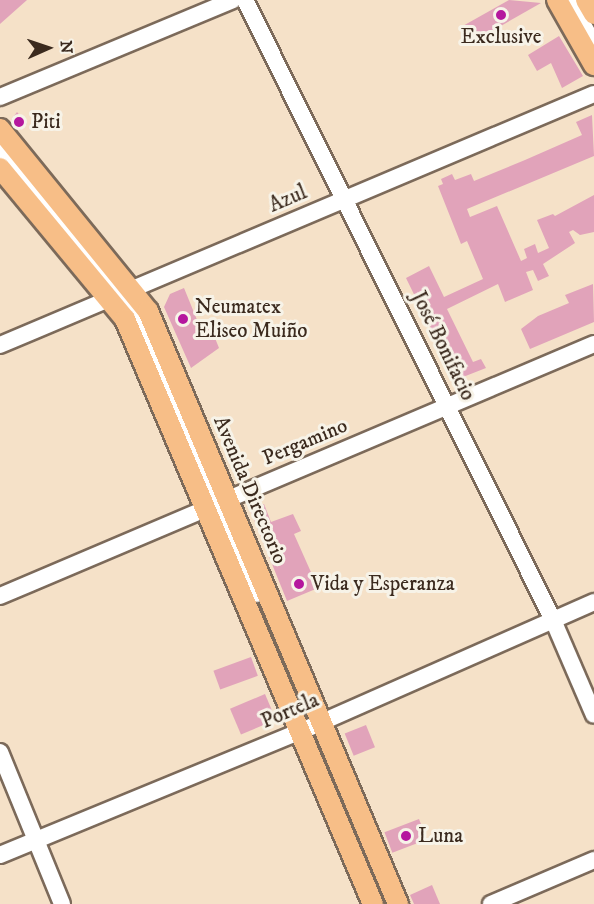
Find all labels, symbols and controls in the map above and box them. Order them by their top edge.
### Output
marker: Exclusive [494,8,508,22]
north arrow [18,18,78,78]
place label: Exclusive [461,24,541,50]
text: N [56,40,76,54]
place label: Piti [31,109,61,135]
marker: Piti [12,115,26,129]
street label: Azul [265,180,311,218]
street label: José Bonifacio [406,287,480,405]
place label: Neumatex Eliseo Muiño [195,294,308,344]
marker: Neumatex Eliseo Muiño [176,312,190,326]
street label: Avenida Directorio [208,412,292,568]
street label: Pergamino [259,413,351,471]
place label: Vida y Esperanza [311,571,455,597]
marker: Vida y Esperanza [292,577,306,591]
street label: Portela [257,688,323,734]
place label: Luna [418,823,463,849]
marker: Luna [399,829,413,843]

